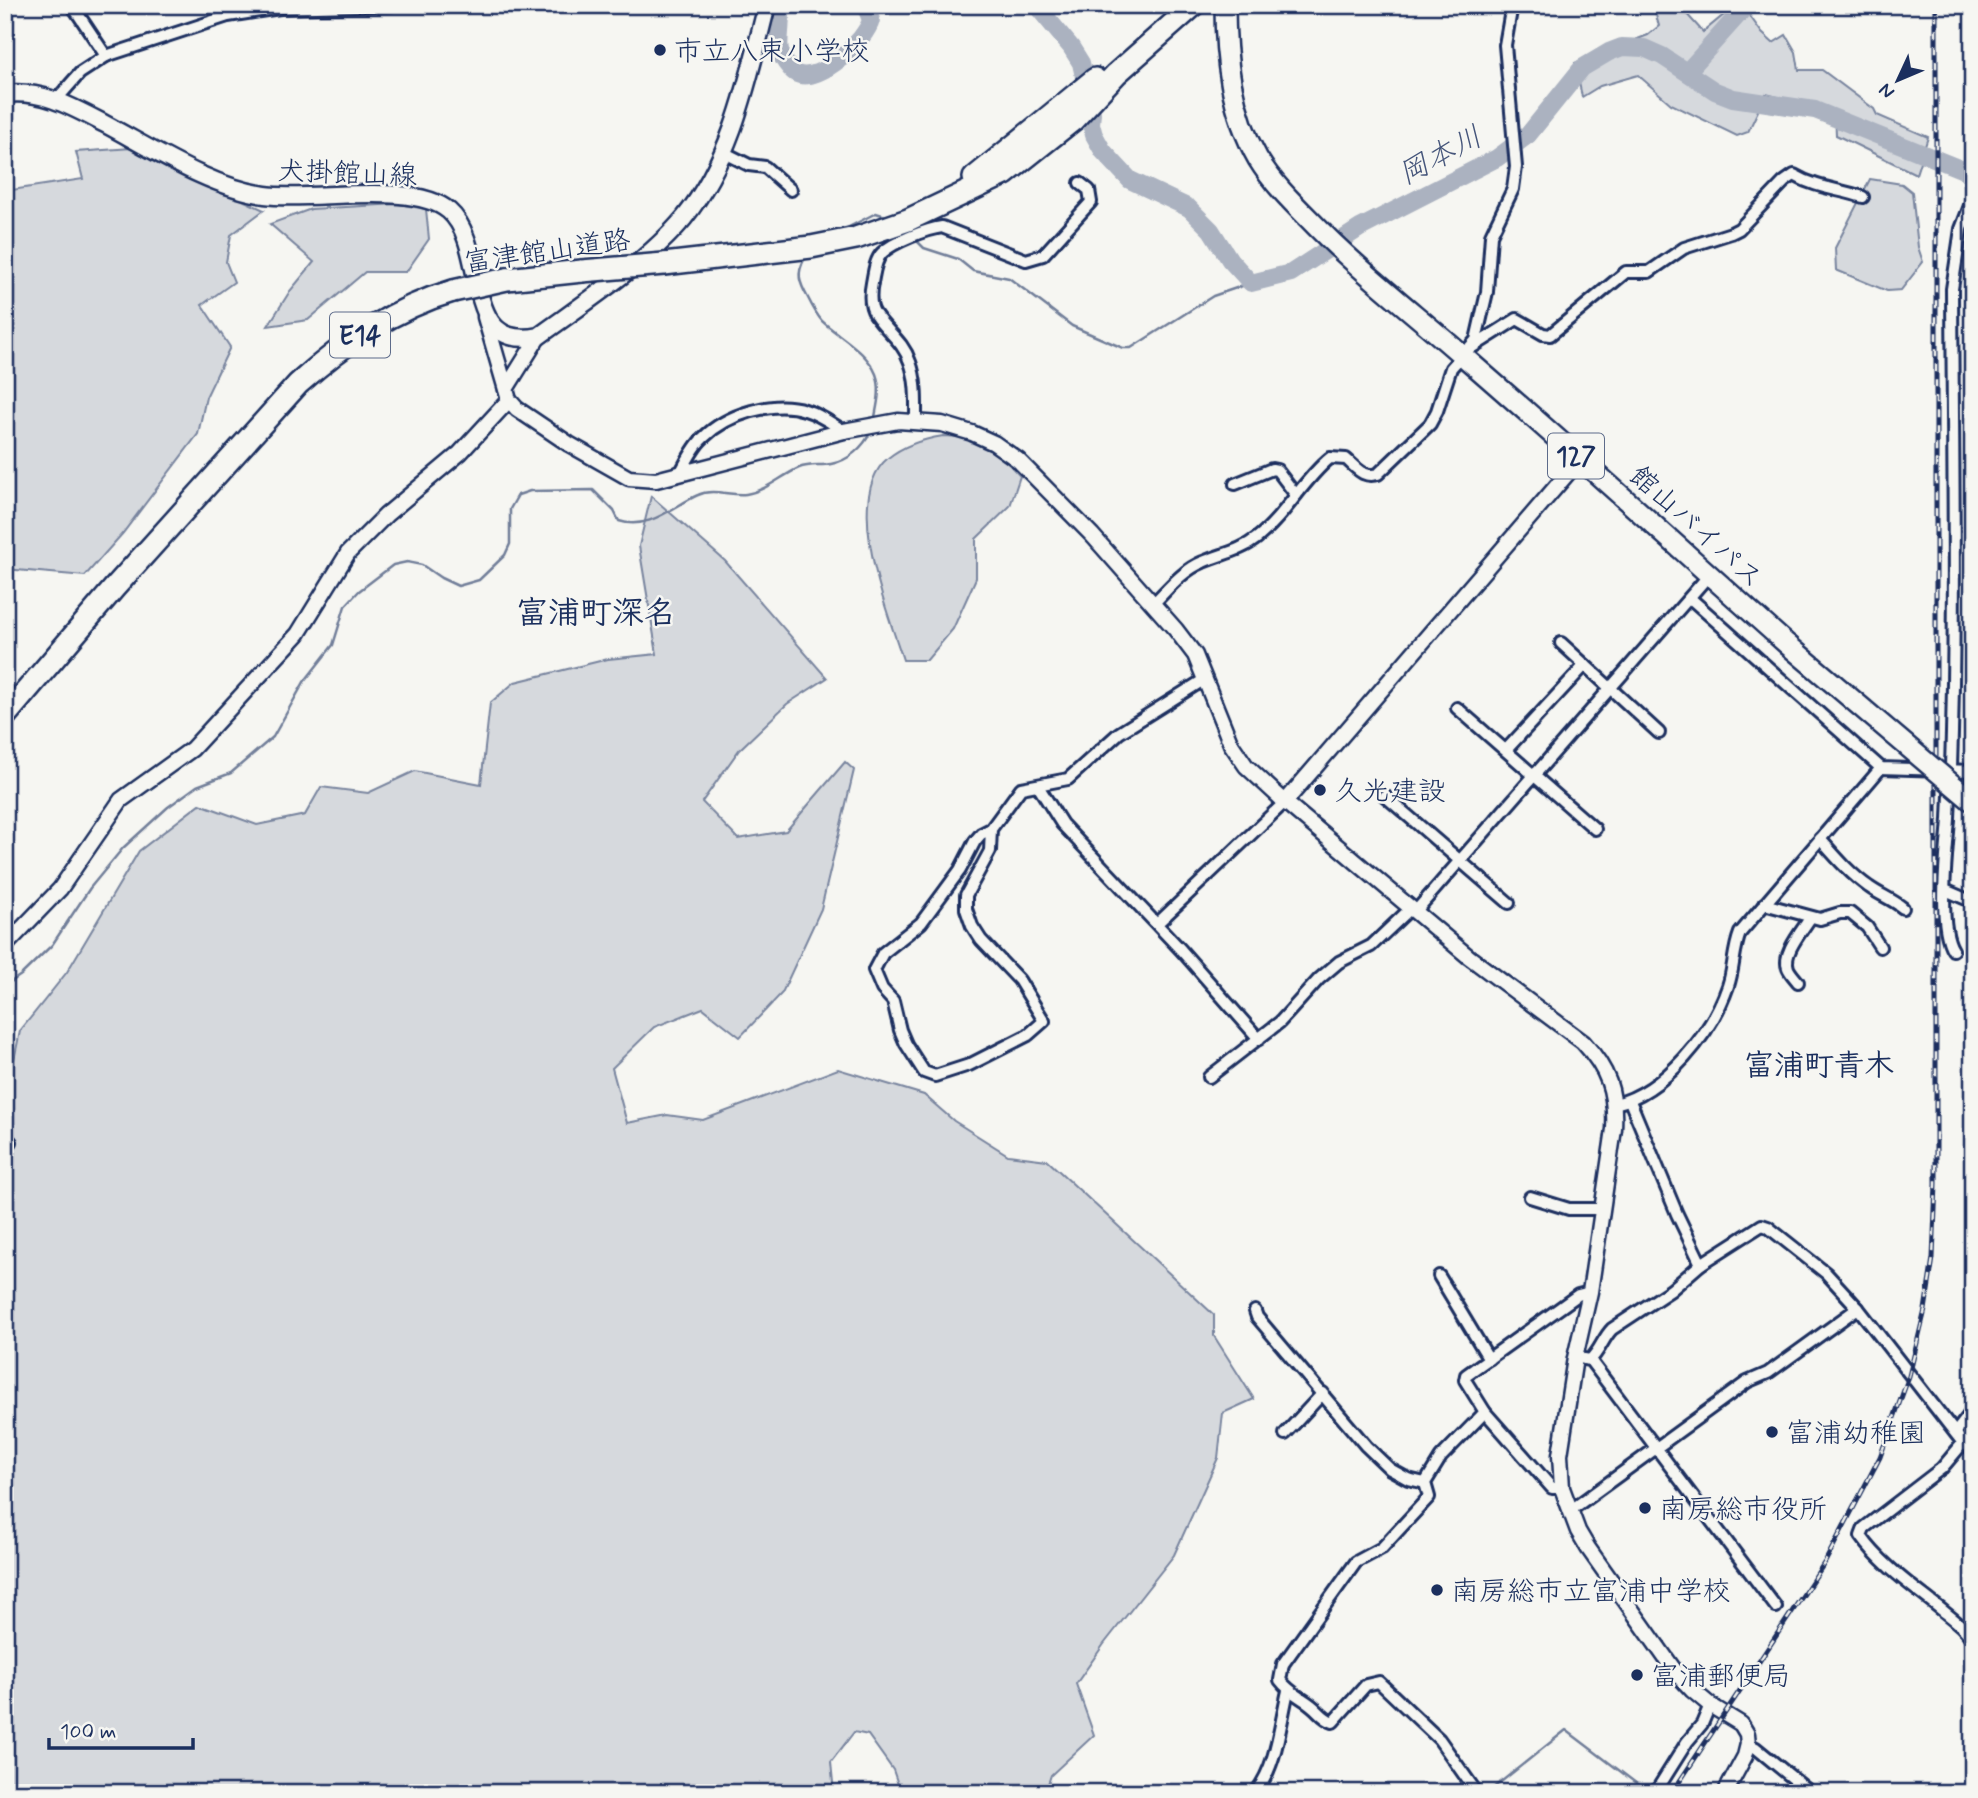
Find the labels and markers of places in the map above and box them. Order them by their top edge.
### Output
place label: 市立八束小学校 [674,34,870,71]
marker: 市立八束小学校 [652,42,668,58]
place label: 久光建設 [1334,774,1446,811]
marker: 久光建設 [1312,782,1328,798]
place label: 富浦幼稚園 [1786,1416,1926,1453]
marker: 富浦幼稚園 [1764,1424,1780,1440]
place label: 南房総市役所 [1659,1492,1827,1529]
marker: 南房総市役所 [1637,1500,1653,1516]
place label: 南房総市立富浦中学校 [1451,1574,1731,1611]
marker: 南房総市立富浦中学校 [1429,1582,1445,1598]
place label: 富浦郵便局 [1651,1659,1791,1696]
marker: 富浦郵便局 [1629,1667,1645,1683]

